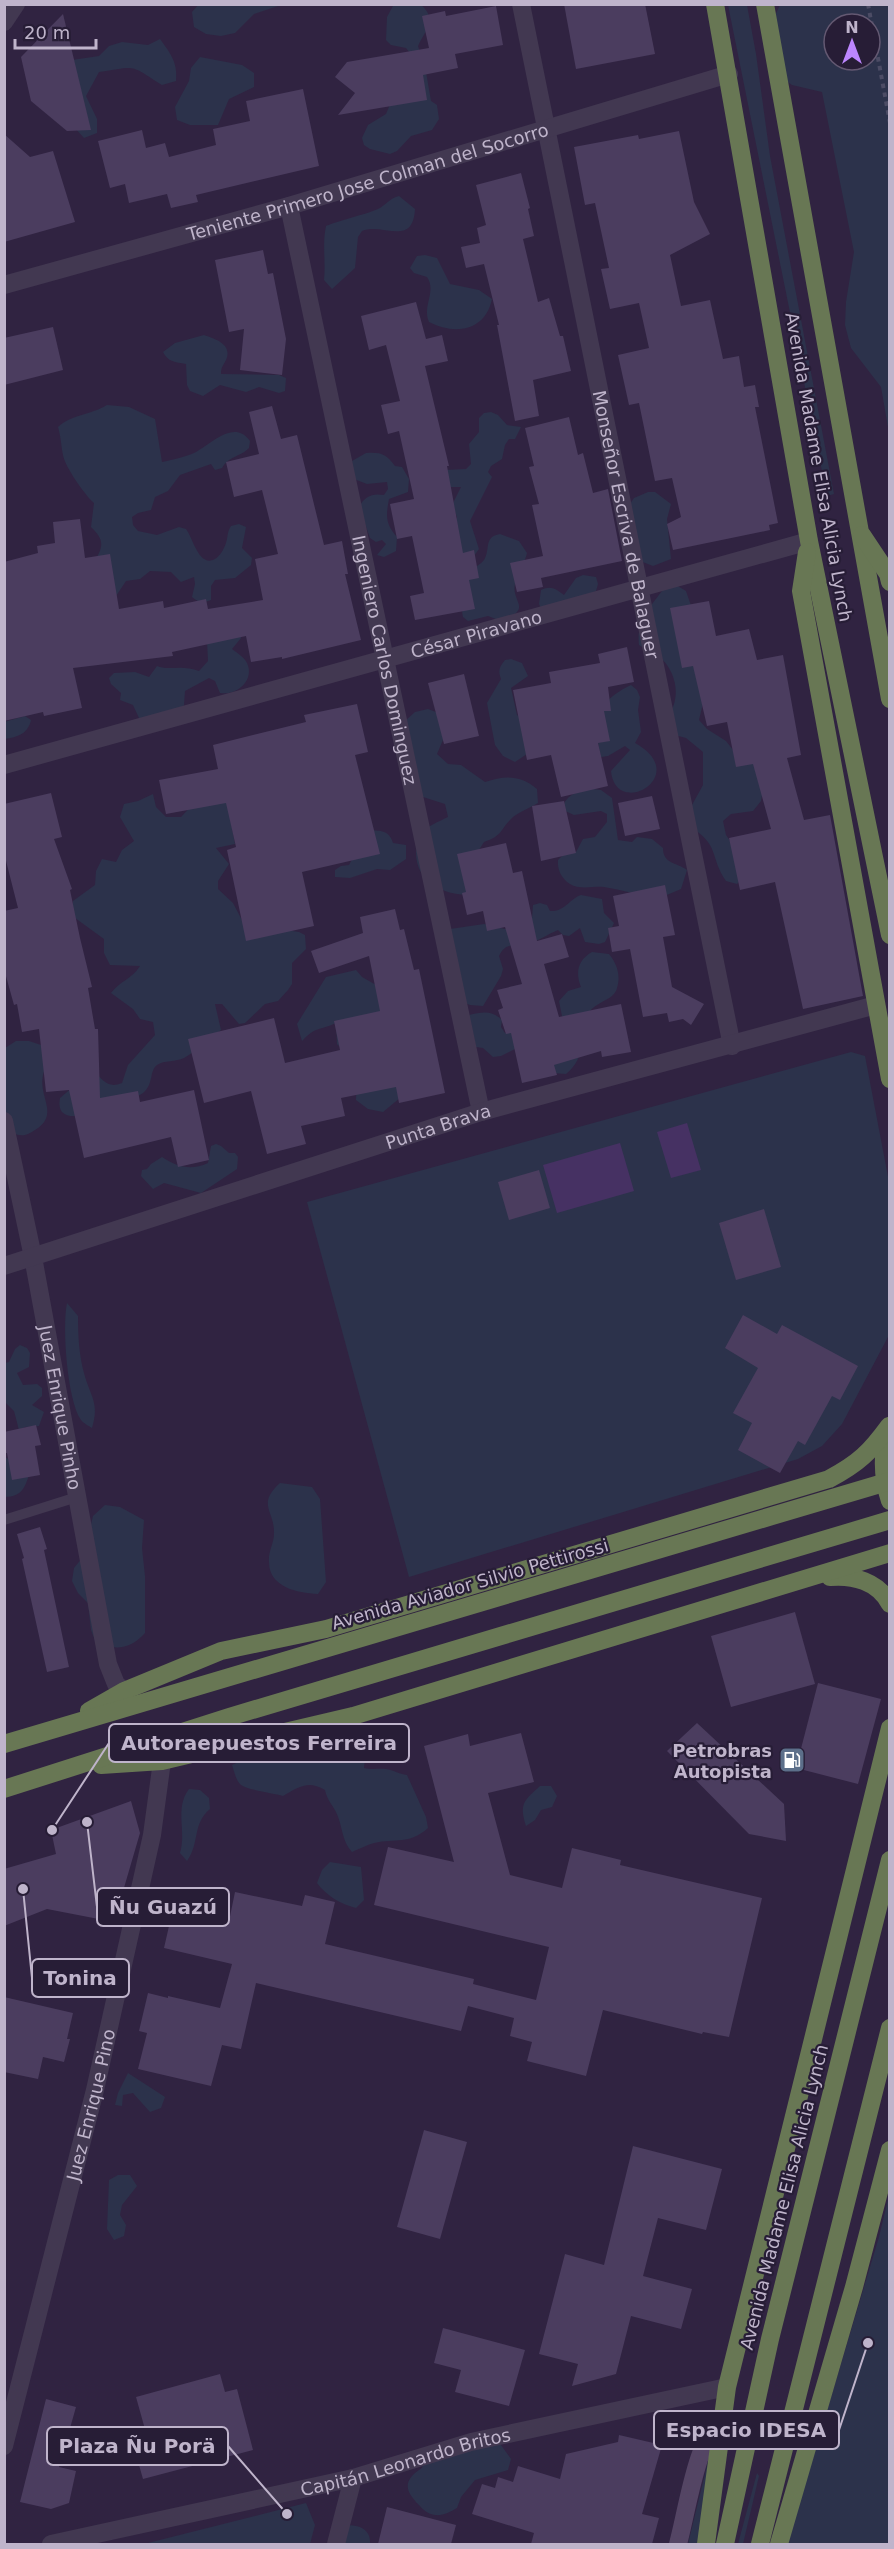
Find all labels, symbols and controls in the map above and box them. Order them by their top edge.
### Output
scale bar [15,12,96,50]
north arrow [822,12,882,72]
text: N [845,18,859,37]
text: 20 m [24,22,70,43]
street label: Teniente Primero Jose Colman del Socorro [183,118,551,245]
street label: Avenida Madame Elisa Alicia Lynch [781,310,857,624]
street label: Monseñor Escriva de Balaguer [589,388,664,661]
street label: Ingeniero Carlos Dominguez [348,533,422,787]
street label: César Piravano [408,605,544,662]
street label: Punta Brava [383,1099,493,1153]
street label: Juez Enrique Pinho [35,1322,86,1492]
street label: Avenida Aviador Silvio Pettirossi [329,1534,611,1634]
callout: Autoraepuestos Ferreira [109,1724,409,1762]
text: Autoraepuestos Ferreira [121,1731,397,1755]
place label: Petrobras Autopista [672,1740,772,1782]
fuel station icon: Petrobras Autopista [777,1745,807,1775]
callout: Ñu Guazú [97,1888,229,1926]
text: Ñu Guazú [109,1895,217,1919]
callout: Tonina [32,1959,129,1997]
text: Tonina [43,1966,117,1990]
street label: Juez Enrique Pino [61,2027,119,2184]
street label: Avenida Madame Elisa Alicia Lynch [736,2042,832,2352]
callout: Espacio IDESA [654,2411,839,2449]
text: Espacio IDESA [666,2418,827,2442]
street label: Capitán Leonardo Britos [298,2423,512,2500]
callout: Plaza Ñu Porä [47,2427,228,2465]
text: Plaza Ñu Porä [59,2434,215,2458]

